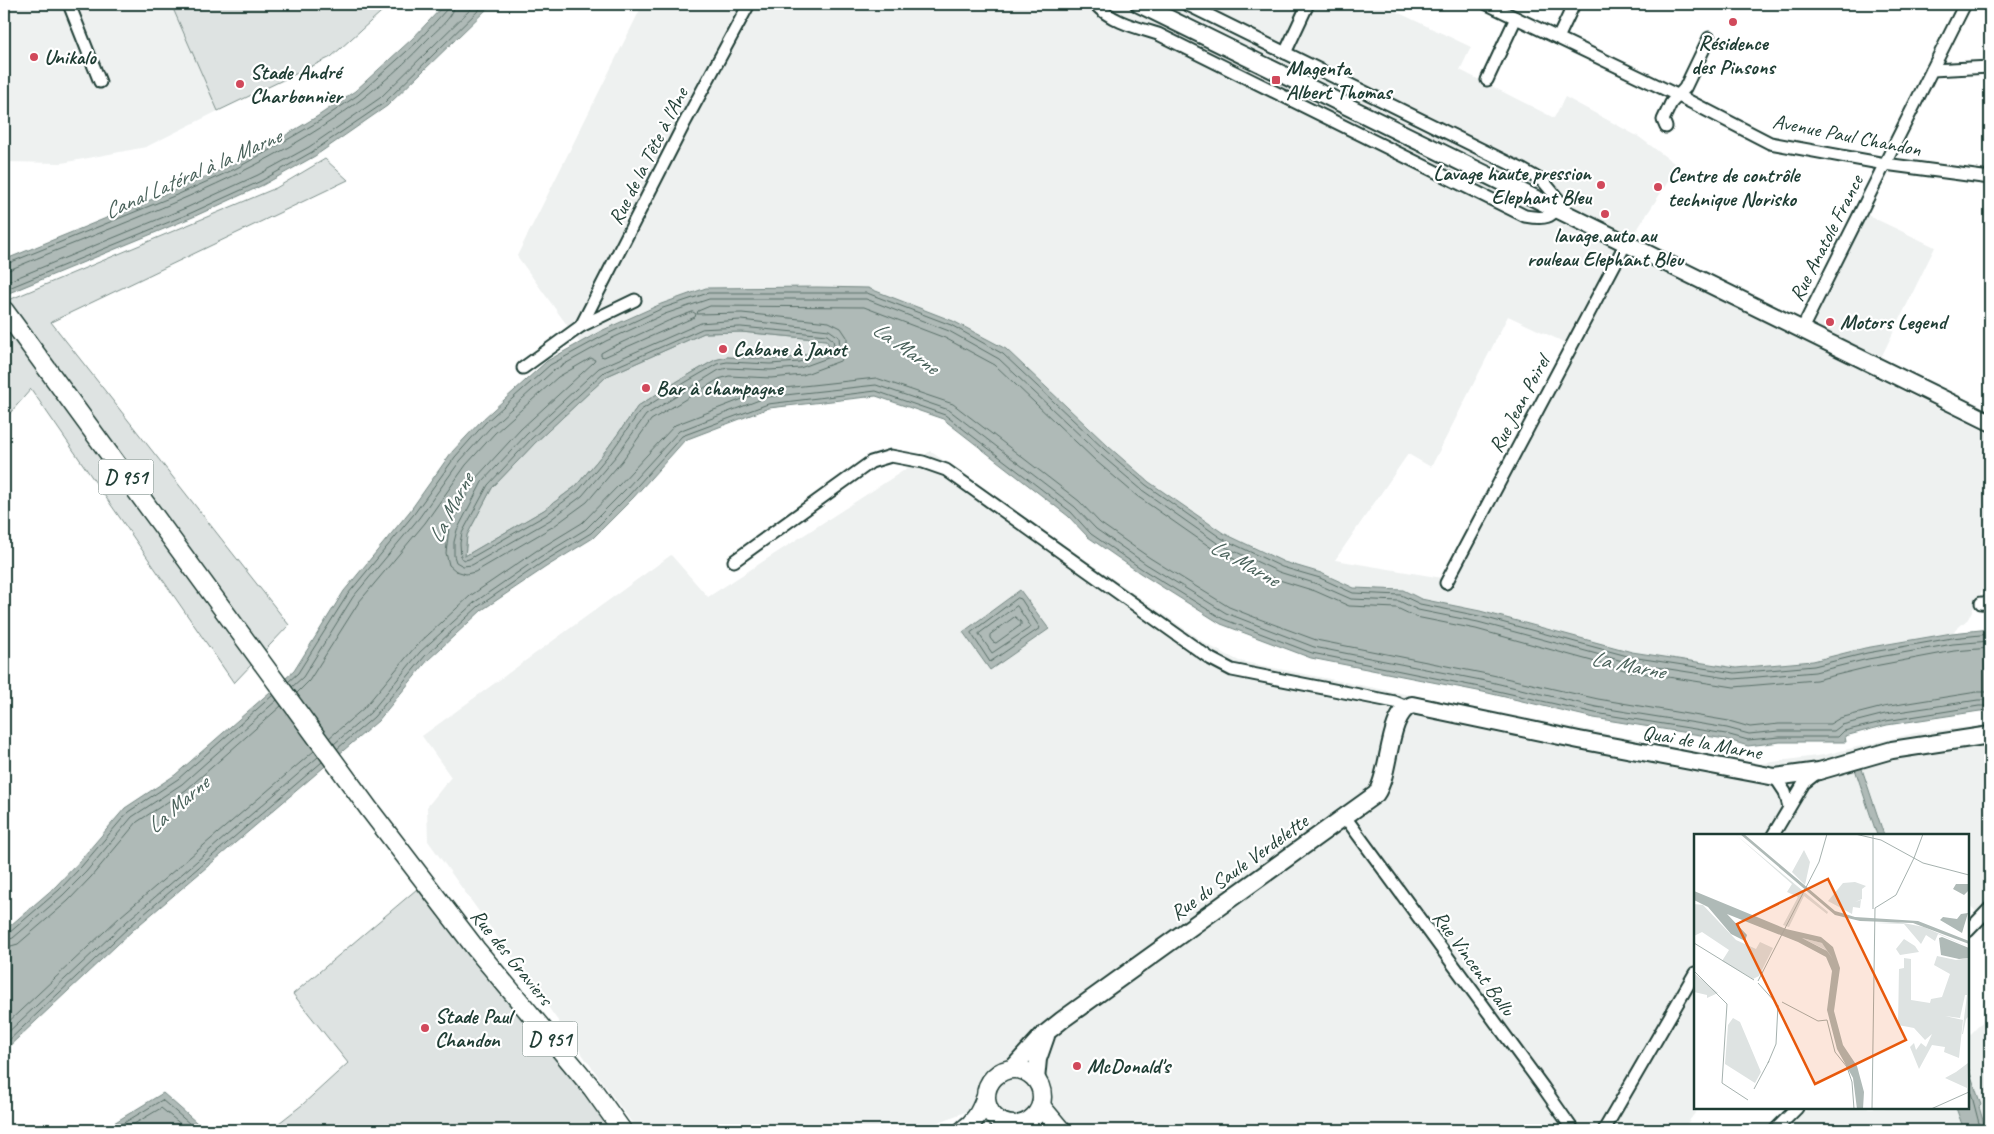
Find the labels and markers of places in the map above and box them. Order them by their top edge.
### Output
marker: Résidence des Pinsons [1727,16,1739,28]
place label: Résidence des Pinsons [1691,30,1777,80]
place label: Unikalo [44,44,97,70]
marker: Unikalo [28,51,40,63]
place label: Magenta Albert Thomas [1286,55,1394,105]
place label: Stade André Charbonnier [250,59,344,109]
marker: Magenta Albert Thomas [1270,74,1282,86]
marker: Stade André Charbonnier [234,78,246,90]
place label: Lavage haute pression Elephant Bleu [1433,160,1593,210]
place label: Centre de contrôle technique Norisko [1668,162,1801,212]
marker: Lavage haute pression Elephant Bleu [1595,179,1607,191]
marker: Centre de contrôle technique Norisko [1652,181,1664,193]
marker: lavage auto au rouleau Elephant Bleu [1599,208,1611,220]
place label: lavage auto au rouleau Elephant Bleu [1527,222,1685,272]
place label: Motors Legend [1840,309,1950,335]
marker: Motors Legend [1824,316,1836,328]
place label: Cabane à Janot [733,336,849,362]
marker: Cabane à Janot [717,343,729,355]
place label: Bar à champagne [656,375,785,401]
marker: Bar à champagne [640,382,652,394]
place label: Stade Paul Chandon [435,1003,516,1053]
marker: Stade Paul Chandon [419,1022,431,1034]
place label: McDonald's [1087,1053,1173,1079]
marker: McDonald's [1071,1060,1083,1072]

